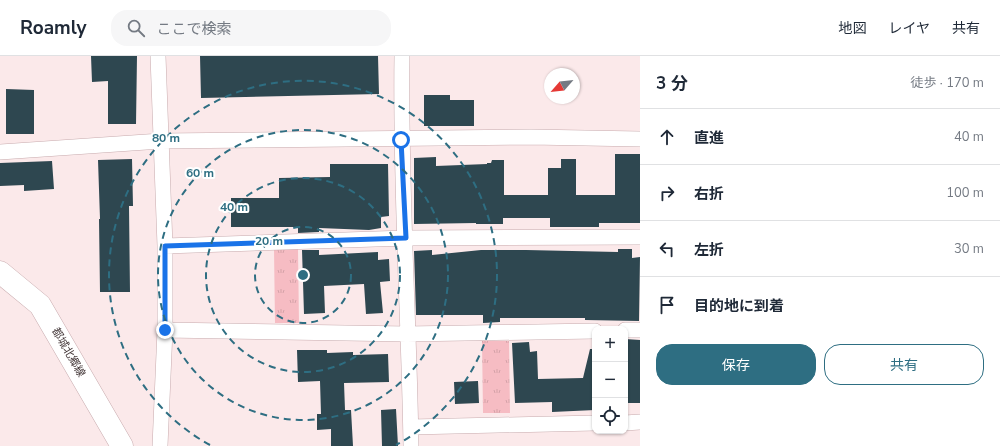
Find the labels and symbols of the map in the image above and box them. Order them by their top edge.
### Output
north arrow [544,68,580,104]
text: 80 m [152,130,180,146]
route start [392,131,410,149]
text: 60 m [186,165,214,181]
text: 40 m [220,199,248,215]
text: 20 m [255,233,283,249]
centre of rings [296,268,310,282]
route end [156,321,174,339]
street label: 都城北郷線 [48,325,89,380]

